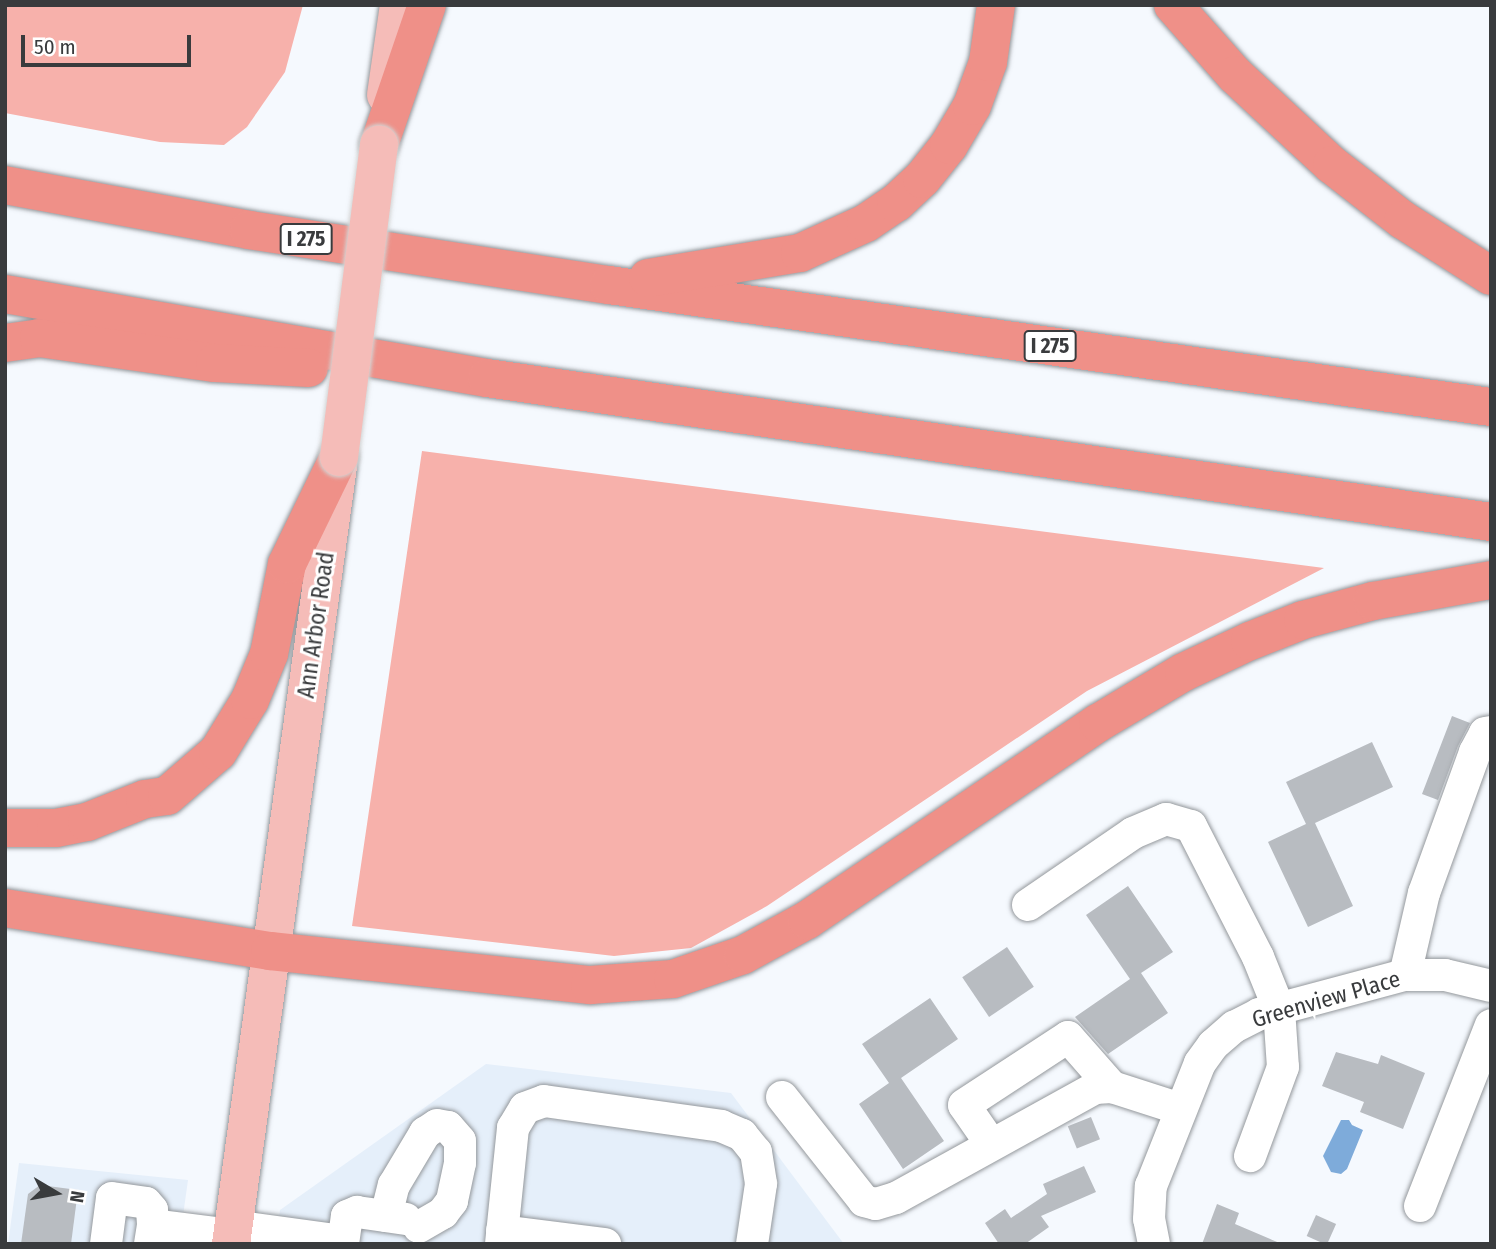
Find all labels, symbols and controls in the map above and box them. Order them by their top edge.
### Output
scale bar [24,21,194,65]
text: 50 m [34,34,76,60]
road number: I 275 [278,222,334,256]
road number: I 275 [1022,328,1078,364]
street label: Ann Arbor Road [292,550,340,700]
street label: Greenview Place [1249,965,1403,1033]
north arrow [21,1158,91,1228]
text: N [65,1189,89,1204]

